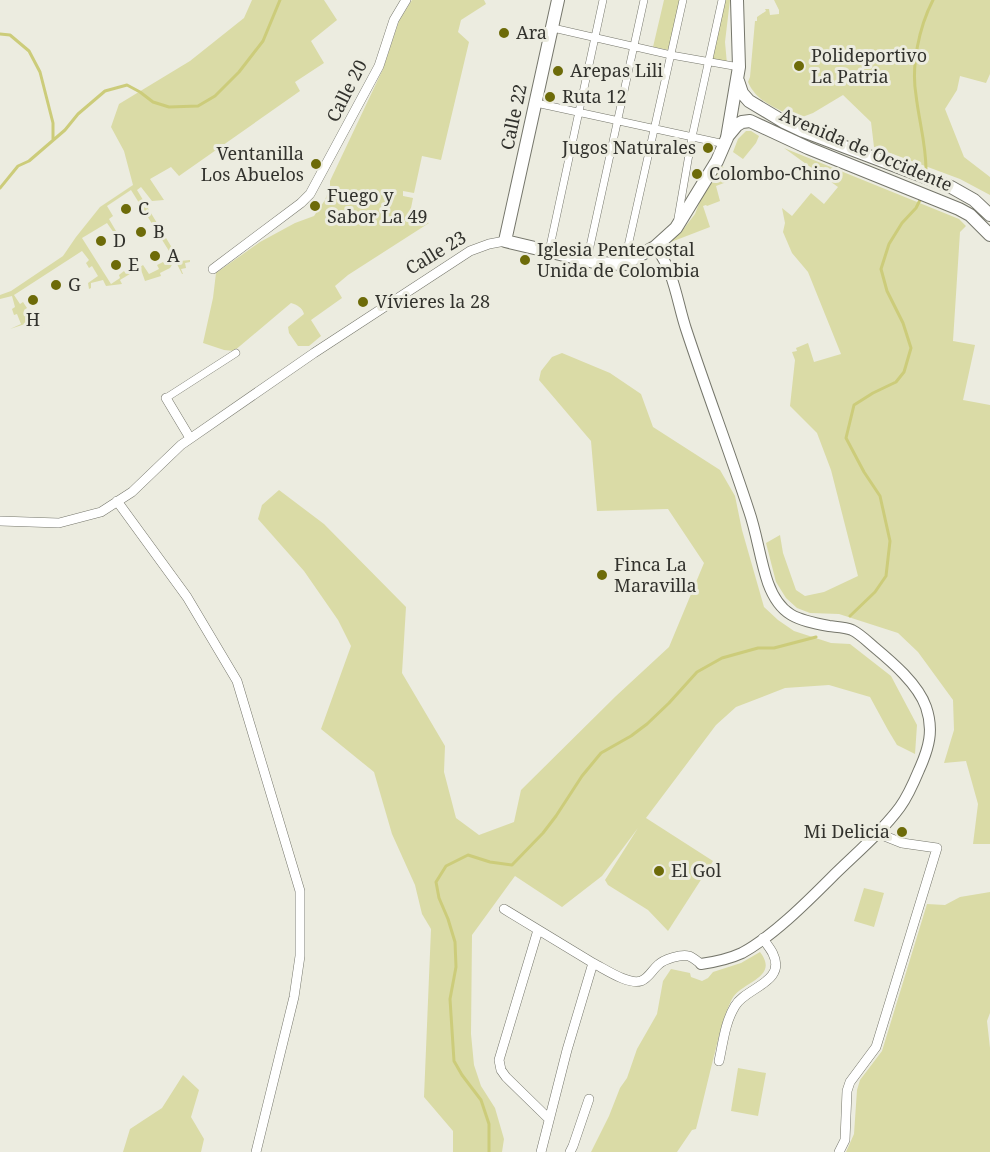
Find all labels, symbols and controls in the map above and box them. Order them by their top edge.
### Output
place label: Ara [516,20,547,44]
marker: Ara [497,26,511,40]
place label: Polideportivo La Patria [811,43,927,88]
street label: Calle 20 [320,55,372,126]
place label: Arepas Lili [570,58,663,82]
marker: Polideportivo La Patria [792,59,806,73]
marker: Arepas Lili [551,64,565,78]
street label: Calle 22 [494,82,532,152]
place label: Ruta 12 [562,84,627,108]
marker: Ruta 12 [543,90,557,104]
street label: Avenida de Occidente [776,102,956,196]
place label: Jugos Naturales [561,135,696,159]
place label: Ventanilla Los Abuelos [201,141,304,186]
marker: Jugos Naturales [701,141,715,155]
marker: Ventanilla Los Abuelos [309,157,323,171]
place label: Colombo-Chino [709,161,841,185]
marker: Colombo-Chino [690,167,704,181]
place label: Fuego y Sabor La 49 [327,183,428,228]
place label: C [138,196,149,220]
marker: Fuego y Sabor La 49 [308,199,322,213]
marker: C [119,202,133,216]
place label: B [153,219,165,243]
marker: B [134,225,148,239]
street label: Calle 23 [401,225,470,280]
place label: D [113,228,126,252]
marker: D [94,234,108,248]
place label: Iglesia Pentecostal Unida de Colombia [537,237,700,282]
place label: A [167,243,180,267]
marker: A [148,249,162,263]
place label: E [128,252,139,276]
marker: Iglesia Pentecostal Unida de Colombia [518,253,532,267]
marker: E [109,258,123,272]
place label: G [68,272,81,296]
marker: G [49,278,63,292]
place label: Vívieres la 28 [375,289,490,313]
marker: H [26,293,40,307]
marker: Vívieres la 28 [356,295,370,309]
place label: H [26,307,40,331]
place label: Finca La Maravilla [614,552,697,597]
marker: Finca La Maravilla [595,568,609,582]
place label: Mi Delicia [804,819,890,843]
marker: Mi Delicia [895,825,909,839]
place label: El Gol [671,858,722,882]
marker: El Gol [652,864,666,878]

